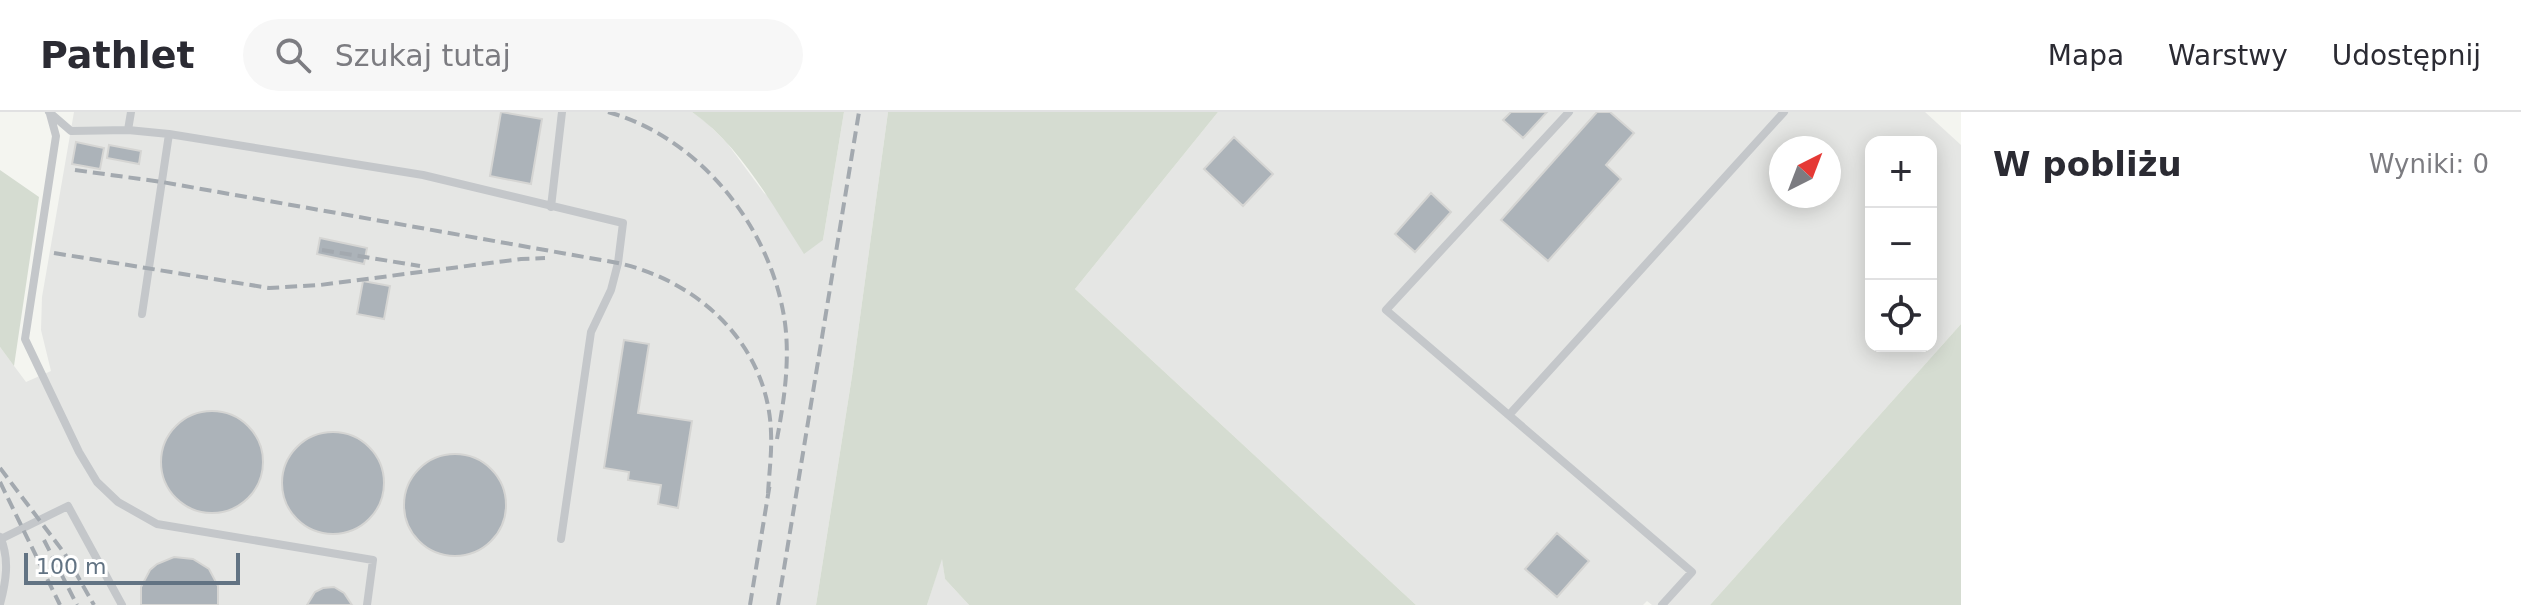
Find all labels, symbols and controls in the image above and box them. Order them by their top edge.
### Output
search box [243,19,803,91]
text: Pathlet [40,33,195,77]
icon: search [271,33,315,77]
text: Szukaj tutaj [335,38,511,73]
text: Mapa [2048,39,2124,72]
text: Warstwy [2168,39,2288,72]
text: Udostępnij [2332,39,2481,72]
north arrow [1769,136,1841,208]
map controls [1865,136,1937,352]
button: + [1865,136,1937,208]
text: W pobliżu [1993,144,2182,184]
text: Wyniki: 0 [2369,149,2489,179]
button: − [1865,208,1937,280]
button: locate [1865,280,1937,352]
scale bar [24,549,240,585]
text: 100 m [36,554,106,579]

